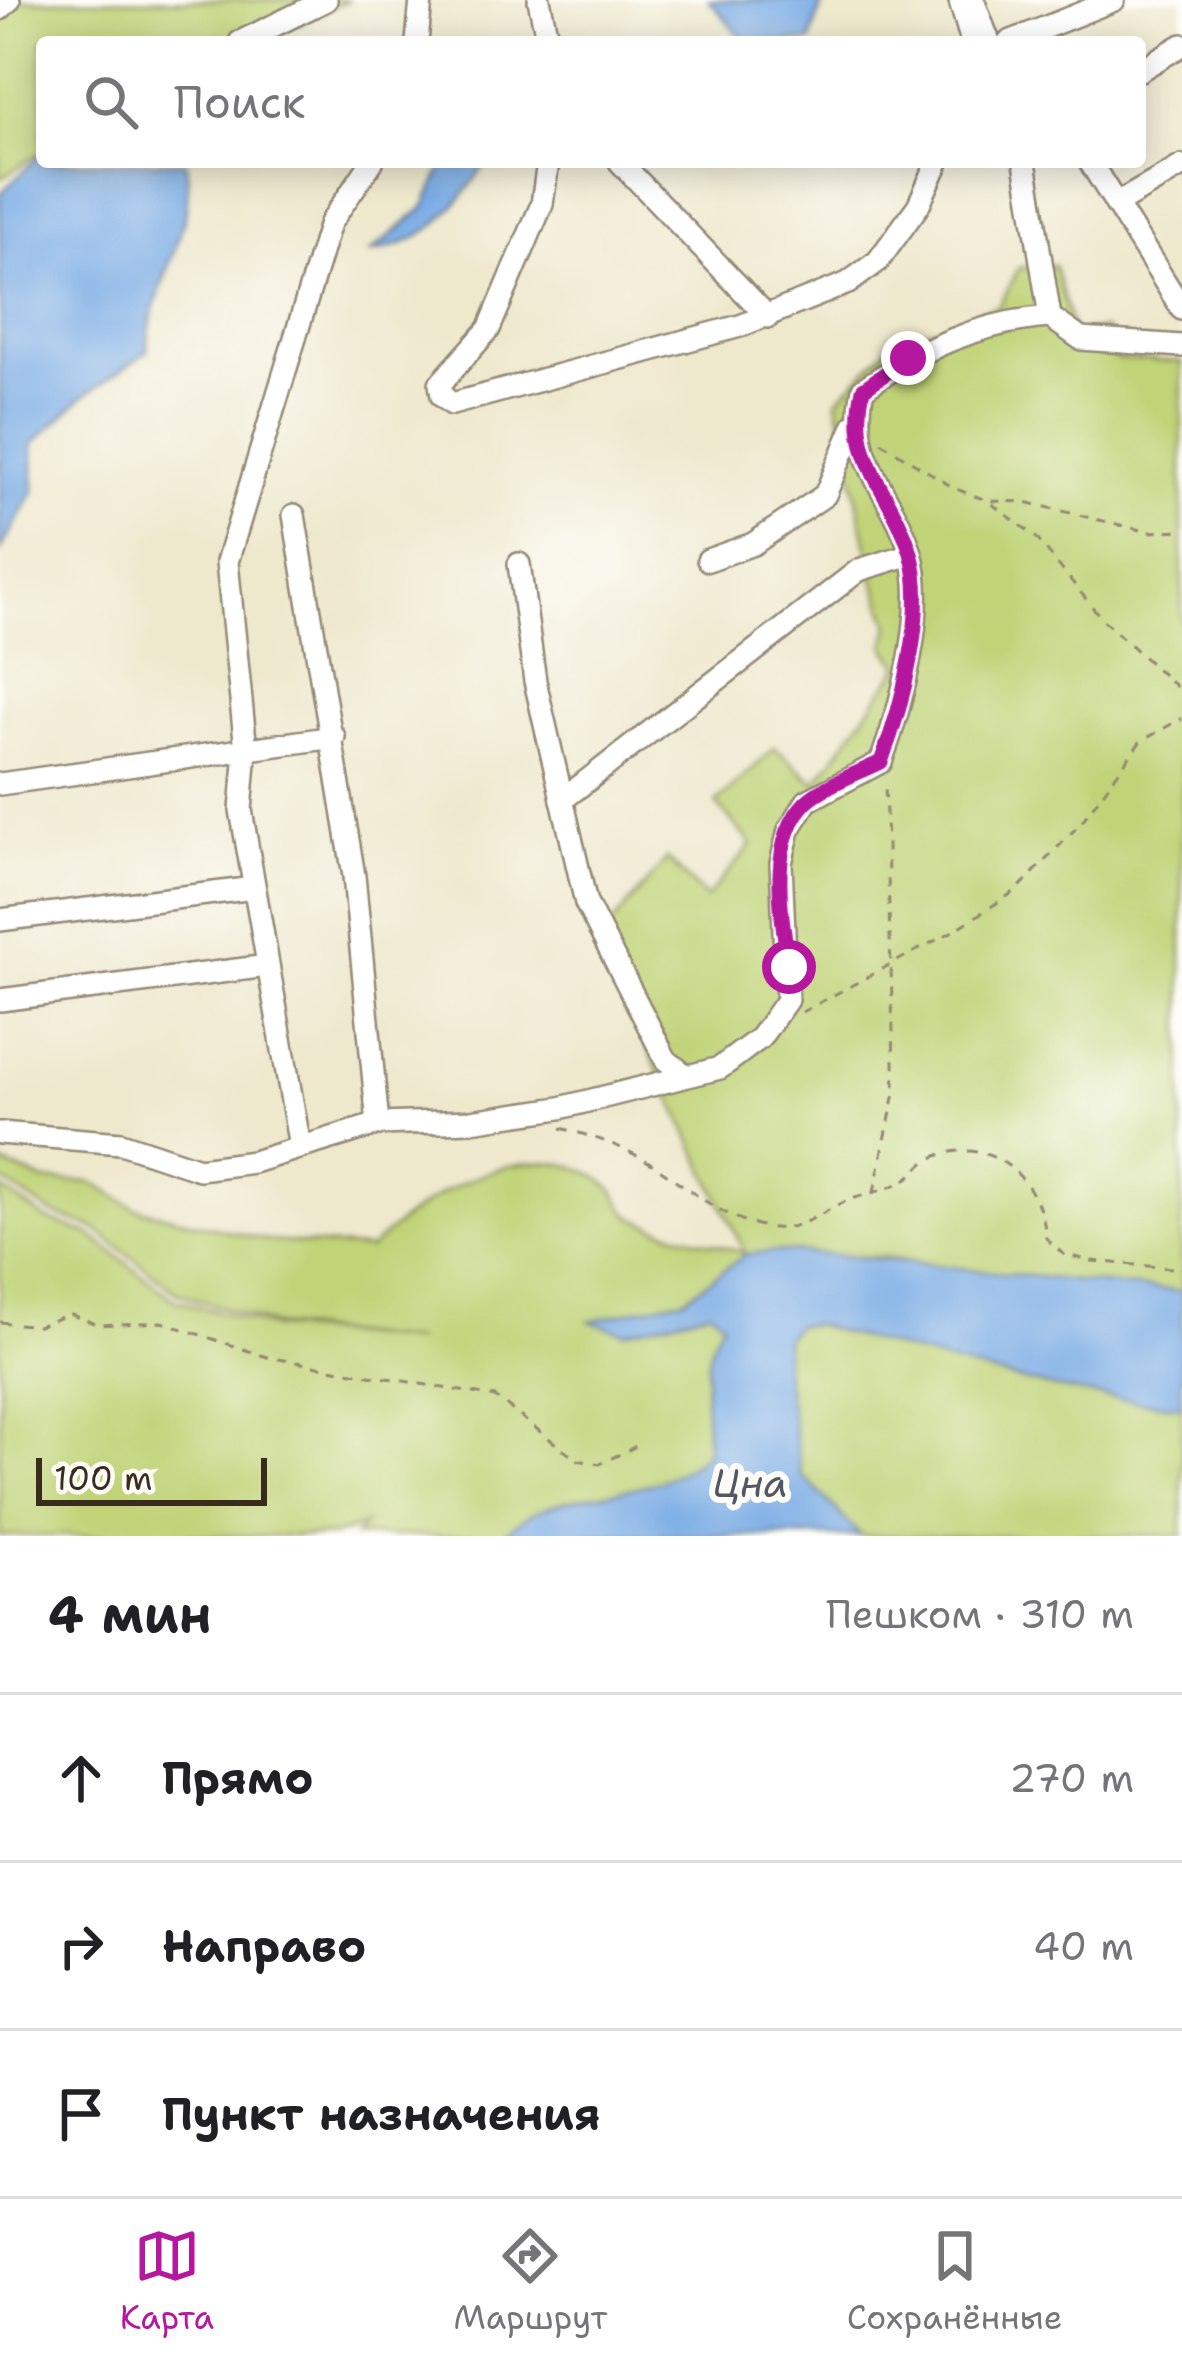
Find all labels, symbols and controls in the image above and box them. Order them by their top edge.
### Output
search box [36,36,1146,168]
icon: search [78,69,144,135]
text: Поиск [174,72,305,132]
route end [881,331,935,385]
route start [762,940,816,994]
scale bar [36,1452,267,1505]
text: 100 m [54,1456,153,1501]
water label: Цна [713,1457,787,1509]
text: 4 мин [48,1580,212,1648]
text: Пешком · 310 m [826,1588,1134,1640]
icon: ahead [48,1745,114,1811]
text: Прямо [162,1748,313,1808]
text: 270 m [1009,1752,1134,1804]
icon: right [48,1913,114,1979]
text: Направо [162,1916,366,1976]
text: 40 m [1033,1920,1134,1972]
icon: arrive [48,2081,114,2147]
text: Пункт назначения [162,2084,601,2144]
tab: Карта [120,2223,214,2340]
tab: Маршрут [453,2223,607,2340]
tab: Сохранённые [847,2223,1062,2340]

